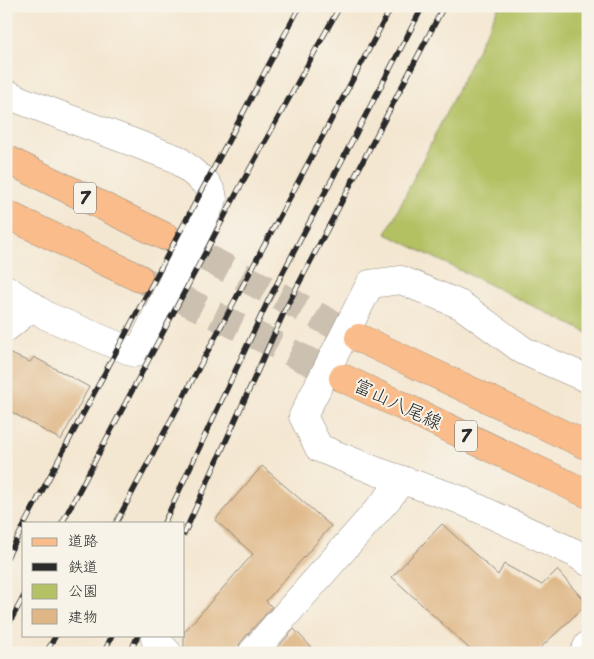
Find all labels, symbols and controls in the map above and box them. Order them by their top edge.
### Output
road number: 7 [74,182,96,214]
street label: 富山八尾線 [348,369,448,439]
road number: 7 [455,421,477,452]
legend [22,522,185,636]
text: 道路 [68,528,98,554]
text: 鉄道 [68,554,98,580]
text: 公園 [68,578,98,604]
text: 建物 [68,604,98,630]

